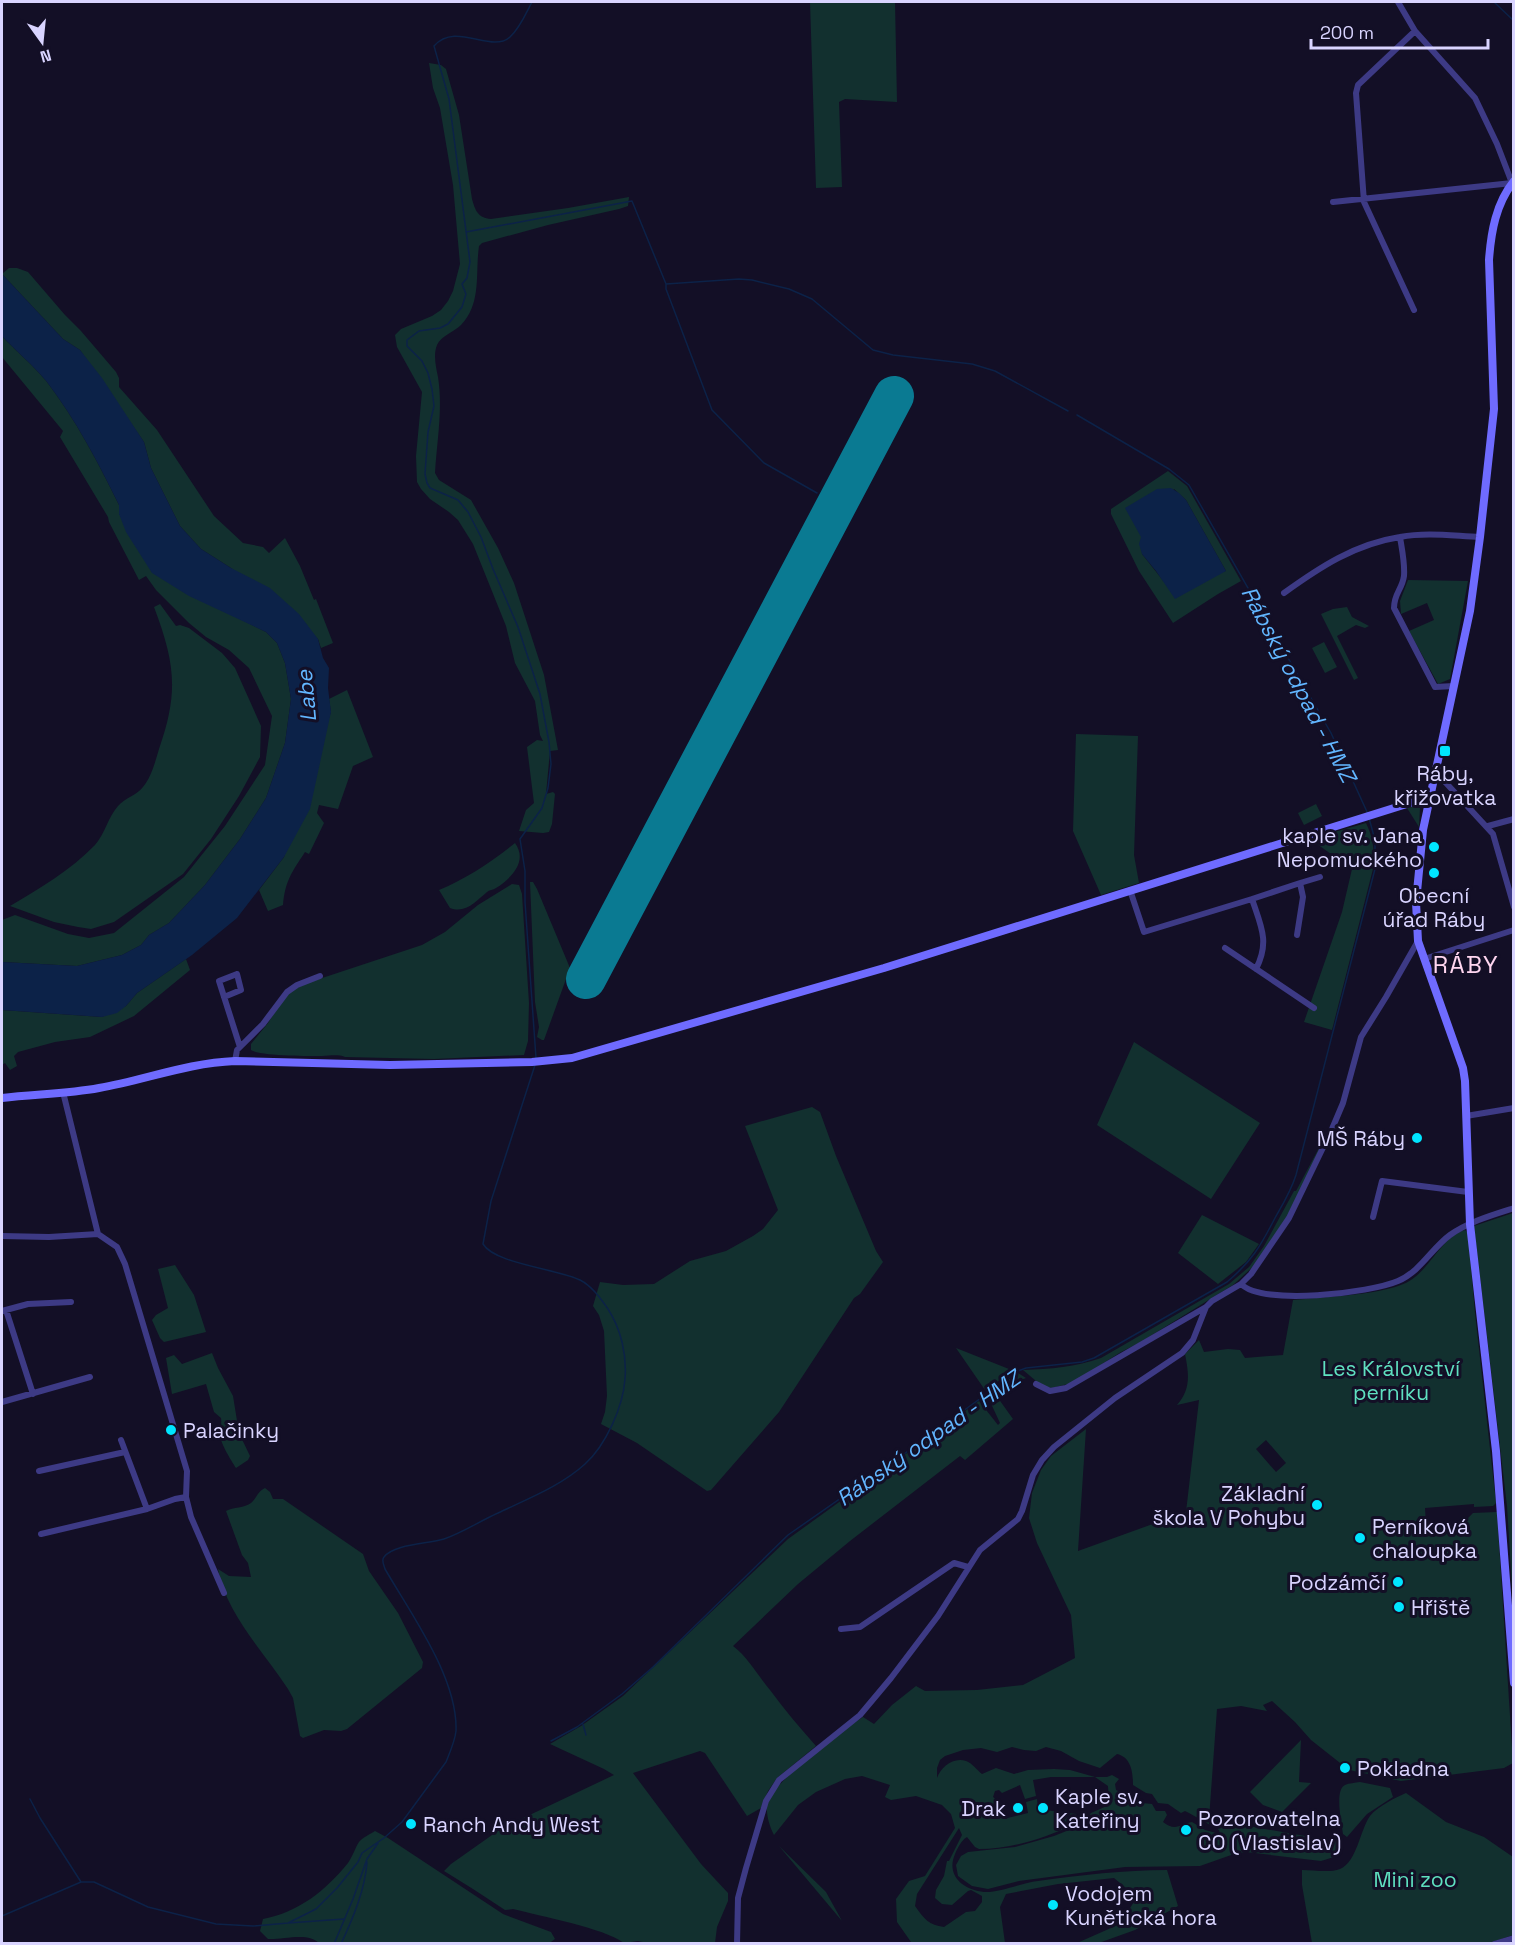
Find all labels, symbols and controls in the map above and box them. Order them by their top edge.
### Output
north arrow [12,12,72,72]
scale bar [1311,12,1488,50]
text: 200 m [1320,21,1374,44]
text: N [38,44,54,68]
water label: Rábský odpad - HMZ [1235,581,1364,790]
water label: Labe [290,668,322,723]
marker: Ráby, křižovatka [1438,744,1452,758]
place label: Ráby, křižovatka [1394,760,1496,811]
place label: kaple sv. Jana Nepomuckého [1277,822,1422,873]
marker: kaple sv. Jana Nepomuckého [1427,840,1441,854]
marker: Obecní úřad Ráby [1427,866,1441,880]
place label: Obecní úřad Ráby [1383,882,1485,933]
district label: RÁBY [1433,949,1499,980]
place label: MŠ Ráby [1317,1125,1405,1152]
marker: MŠ Ráby [1410,1131,1424,1145]
park label: Les Království perníku [1322,1355,1461,1406]
water label: Rábský odpad - HMZ [831,1362,1028,1512]
place label: Palačinky [183,1417,279,1444]
marker: Palačinky [164,1423,178,1437]
place label: Základní škola V Pohybu [1153,1480,1306,1531]
marker: Základní škola V Pohybu [1310,1498,1324,1512]
place label: Perníková chaloupka [1372,1513,1477,1564]
marker: Perníková chaloupka [1353,1531,1367,1545]
place label: Podzámčí [1288,1569,1387,1596]
marker: Podzámčí [1391,1575,1405,1589]
place label: Hřiště [1411,1594,1470,1621]
marker: Hřiště [1392,1600,1406,1614]
place label: Pokladna [1357,1755,1449,1782]
marker: Pokladna [1338,1761,1352,1775]
place label: Kaple sv. Kateřiny [1055,1783,1143,1834]
place label: Drak [961,1795,1006,1822]
marker: Drak [1011,1801,1025,1815]
marker: Kaple sv. Kateřiny [1036,1801,1050,1815]
place label: Pozorovatelna CO (Vlastislav) [1198,1805,1341,1856]
place label: Ranch Andy West [423,1811,600,1838]
marker: Ranch Andy West [404,1817,418,1831]
marker: Pozorovatelna CO (Vlastislav) [1179,1823,1193,1837]
park label: Mini zoo [1373,1866,1457,1893]
place label: Vodojem Kunětická hora [1065,1880,1217,1931]
marker: Vodojem Kunětická hora [1046,1898,1060,1912]

